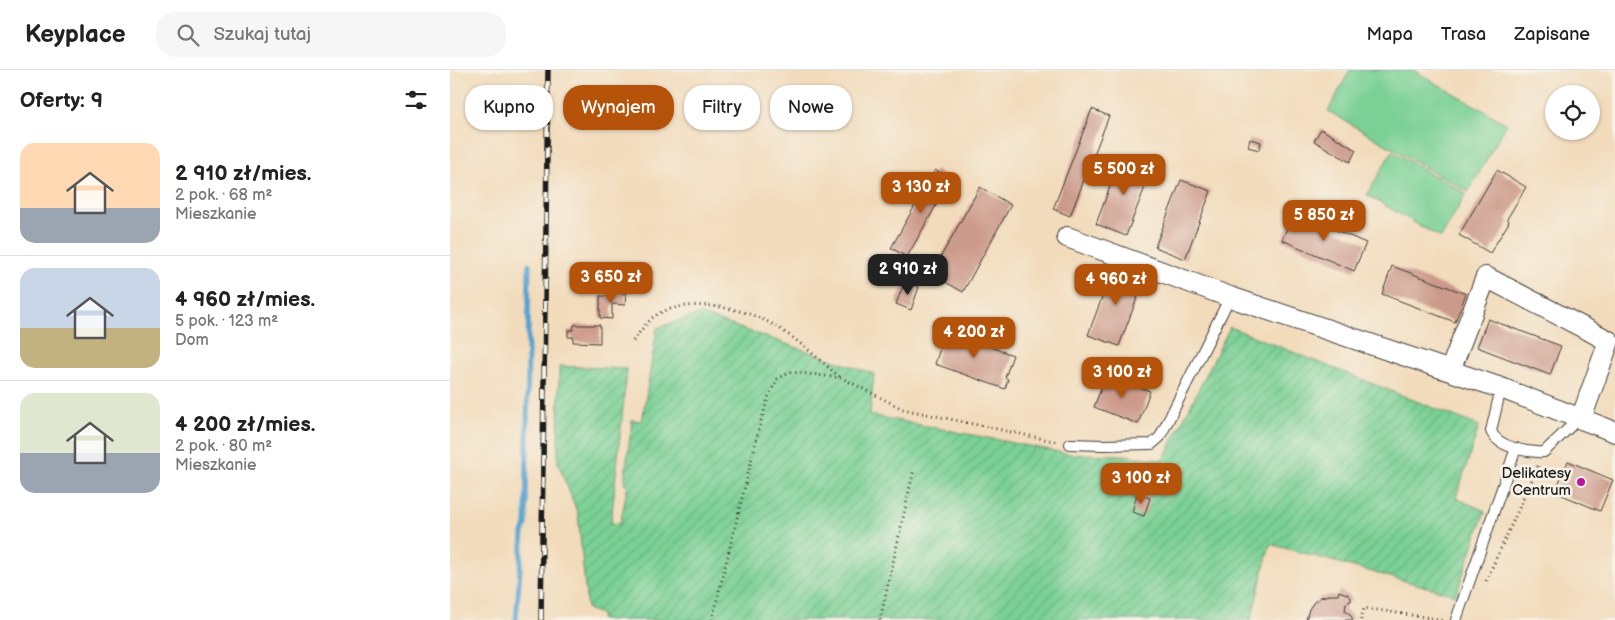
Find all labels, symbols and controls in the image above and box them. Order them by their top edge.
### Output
search box [156,12,506,57]
text: Keyplace [25,20,126,49]
icon: search [174,21,202,49]
text: Szukaj tutaj [214,23,311,46]
text: Mapa [1366,24,1413,45]
text: Trasa [1441,24,1486,45]
text: Zapisane [1514,24,1590,45]
chip: Kupno [465,85,553,130]
chip: Wynajem [563,85,674,130]
chip: Filtry [684,85,760,130]
chip: Nowe [770,85,852,130]
map controls [1545,85,1600,140]
button: locate [1545,85,1600,140]
icon: filters [402,86,430,114]
text: Oferty: 9 [20,88,103,113]
pin: 5 500 zł [1072,154,1176,196]
text: 5 500 zł [1093,160,1155,179]
text: 2 910 zł/mies. [175,161,311,186]
icon: home [60,163,120,223]
pin: 3 130 zł [869,172,973,214]
text: 3 130 zł [892,178,950,197]
text: 2 pok. · 68 m² [175,186,272,205]
pin: 5 850 zł [1272,200,1376,242]
text: Mieszkanie [175,205,257,224]
text: 5 850 zł [1294,206,1354,225]
pin: 2 910 zł [856,254,960,296]
text: 2 910 zł [879,260,937,279]
pin: 3 650 zł [559,262,663,304]
pin: 4 960 zł [1064,264,1168,306]
text: 3 650 zł [581,268,641,287]
text: 4 960 zł [1085,270,1147,289]
text: 4 960 zł/mies. [175,287,315,312]
icon: home [60,288,120,348]
text: 5 pok. · 123 m² [175,312,278,331]
pin: 4 200 zł [922,316,1026,359]
text: 4 200 zł [943,323,1005,342]
text: Dom [175,331,209,350]
pin: 3 100 zł [1070,356,1174,399]
text: 3 100 zł [1093,363,1151,382]
text: 4 200 zł/mies. [175,412,315,437]
icon: home [60,413,120,473]
text: 2 pok. · 80 m² [175,437,272,456]
text: Mieszkanie [175,456,257,475]
pin: 3 100 zł [1089,462,1193,505]
place label: Delikatesy Centrum [1502,464,1571,500]
text: 3 100 zł [1112,469,1170,488]
marker: Delikatesy Centrum [1575,476,1587,488]

